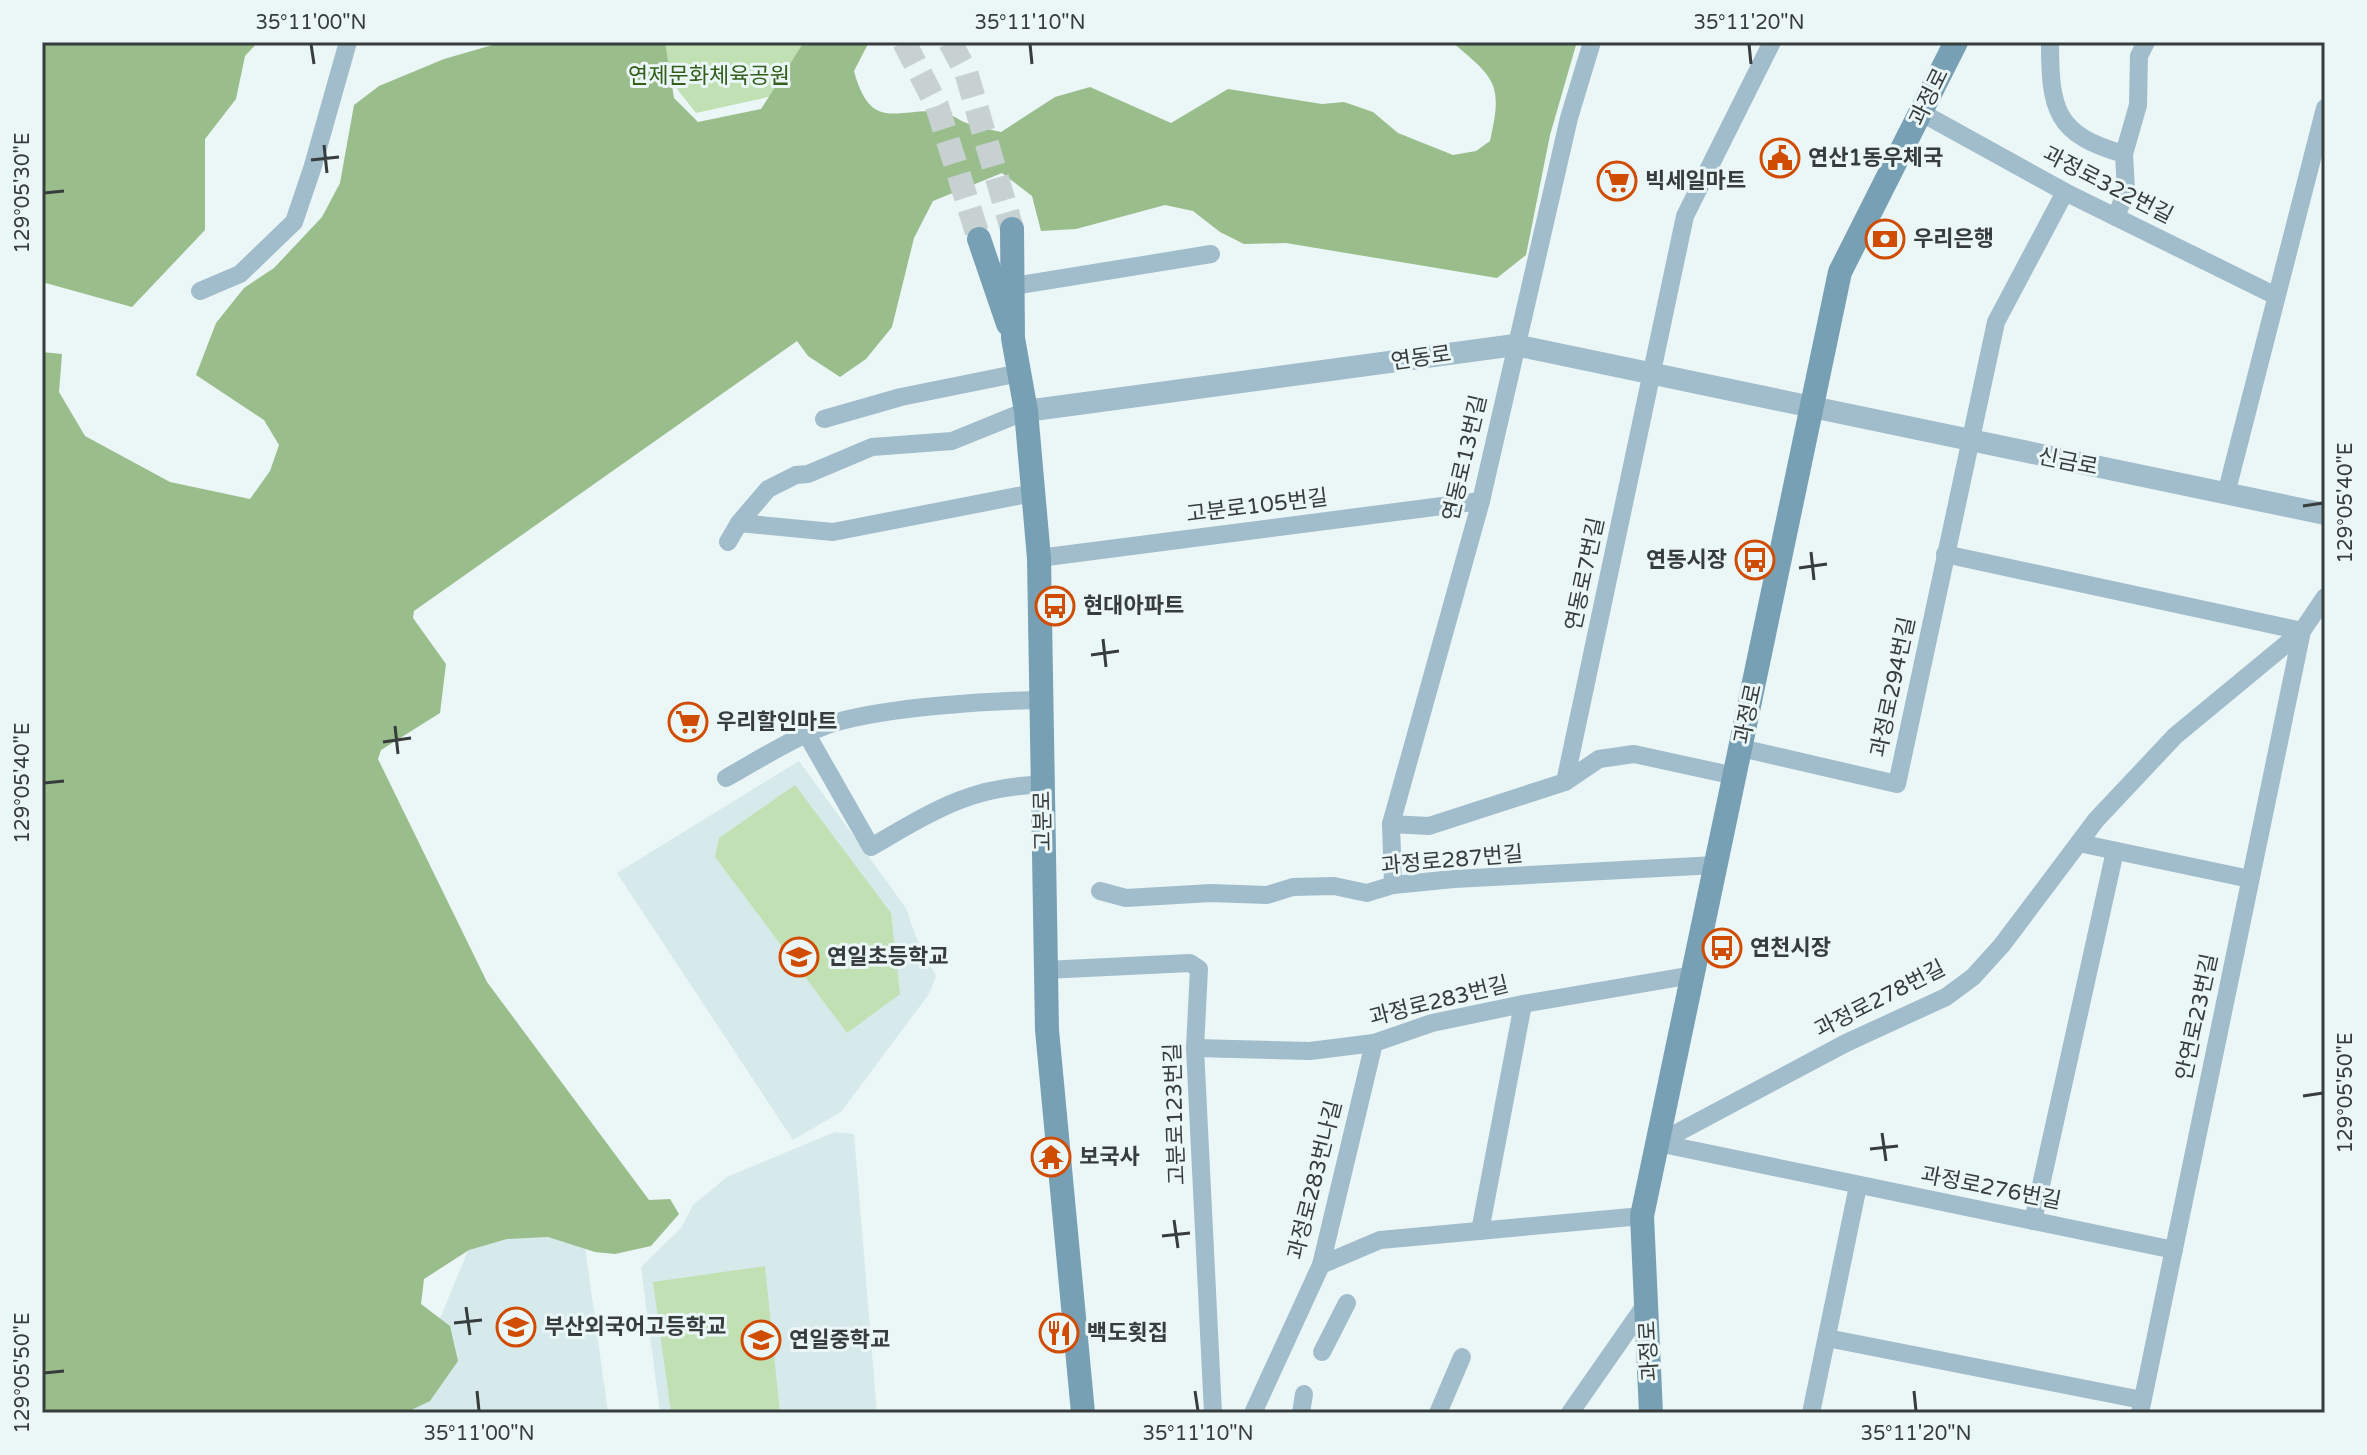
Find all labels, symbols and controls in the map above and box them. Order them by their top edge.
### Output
text: 35°11'00"N [255,11,367,35]
text: 35°11'10"N [974,11,1086,35]
text: 35°11'20"N [1693,11,1805,35]
park label: 연제문화체육공원 [628,63,790,89]
street label: 과정로 [1904,64,1954,130]
text: 129°05'30"E [11,133,35,253]
public building icon: 연산1동우체국 [1759,137,1801,179]
street label: 과정로322번길 [2039,141,2177,229]
place label: 연산1동우체국 [1808,145,1943,171]
supermarket icon: 빅세일마트 [1596,160,1638,202]
place label: 빅세일마트 [1645,168,1746,194]
bank icon: 우리은행 [1864,218,1906,260]
place label: 우리은행 [1913,226,1994,252]
street label: 연동로 [1389,341,1453,375]
street label: 연동로13번길 [1438,392,1492,524]
street label: 신금로 [2036,443,2100,481]
text: 129°05'40"E [2334,443,2358,563]
street label: 고분로105번길 [1185,484,1329,528]
street label: 연동로7번길 [1560,515,1610,633]
bus stop icon: 연동시장 [1734,539,1776,581]
place label: 연동시장 [1646,547,1727,573]
bus stop icon: 현대아파트 [1034,585,1076,627]
place label: 현대아파트 [1083,593,1184,619]
street label: 과정로294번길 [1865,615,1921,759]
street label: 과정로 [1729,682,1767,746]
supermarket icon: 우리할인마트 [667,701,709,743]
place label: 우리할인마트 [716,709,837,735]
text: 129°05'40"E [11,723,35,843]
street label: 고분로 [1029,790,1057,852]
street label: 과정로287번길 [1380,841,1524,879]
bus stop icon: 연천시장 [1701,927,1743,969]
place label: 연천시장 [1750,935,1831,961]
school or university icon: 연일초등학교 [778,936,820,978]
place label: 연일초등학교 [827,944,948,970]
street label: 안연로23번길 [2171,951,2223,1083]
street label: 과정로278번길 [1811,955,1949,1043]
street label: 과정로283번길 [1367,971,1511,1031]
text: 129°05'50"E [2334,1033,2358,1153]
street label: 고분로123번길 [1160,1042,1190,1186]
street label: 과정로283번나길 [1283,1098,1347,1262]
temple icon: 보국사 [1030,1136,1072,1178]
place label: 보국사 [1079,1144,1140,1170]
street label: 과정로276번길 [1919,1162,2063,1214]
school or university icon: 부산외국어고등학교 [495,1306,537,1348]
restaurant icon: 백도횟집 [1038,1312,1080,1354]
text: 129°05'50"E [11,1313,35,1433]
place label: 부산외국어고등학교 [544,1314,726,1340]
school or university icon: 연일중학교 [740,1319,782,1361]
place label: 백도횟집 [1087,1320,1168,1346]
street label: 과정로 [1634,1320,1664,1382]
place label: 연일중학교 [789,1327,890,1353]
text: 35°11'00"N [423,1422,535,1446]
text: 35°11'10"N [1142,1422,1254,1446]
text: 35°11'20"N [1860,1422,1972,1446]

